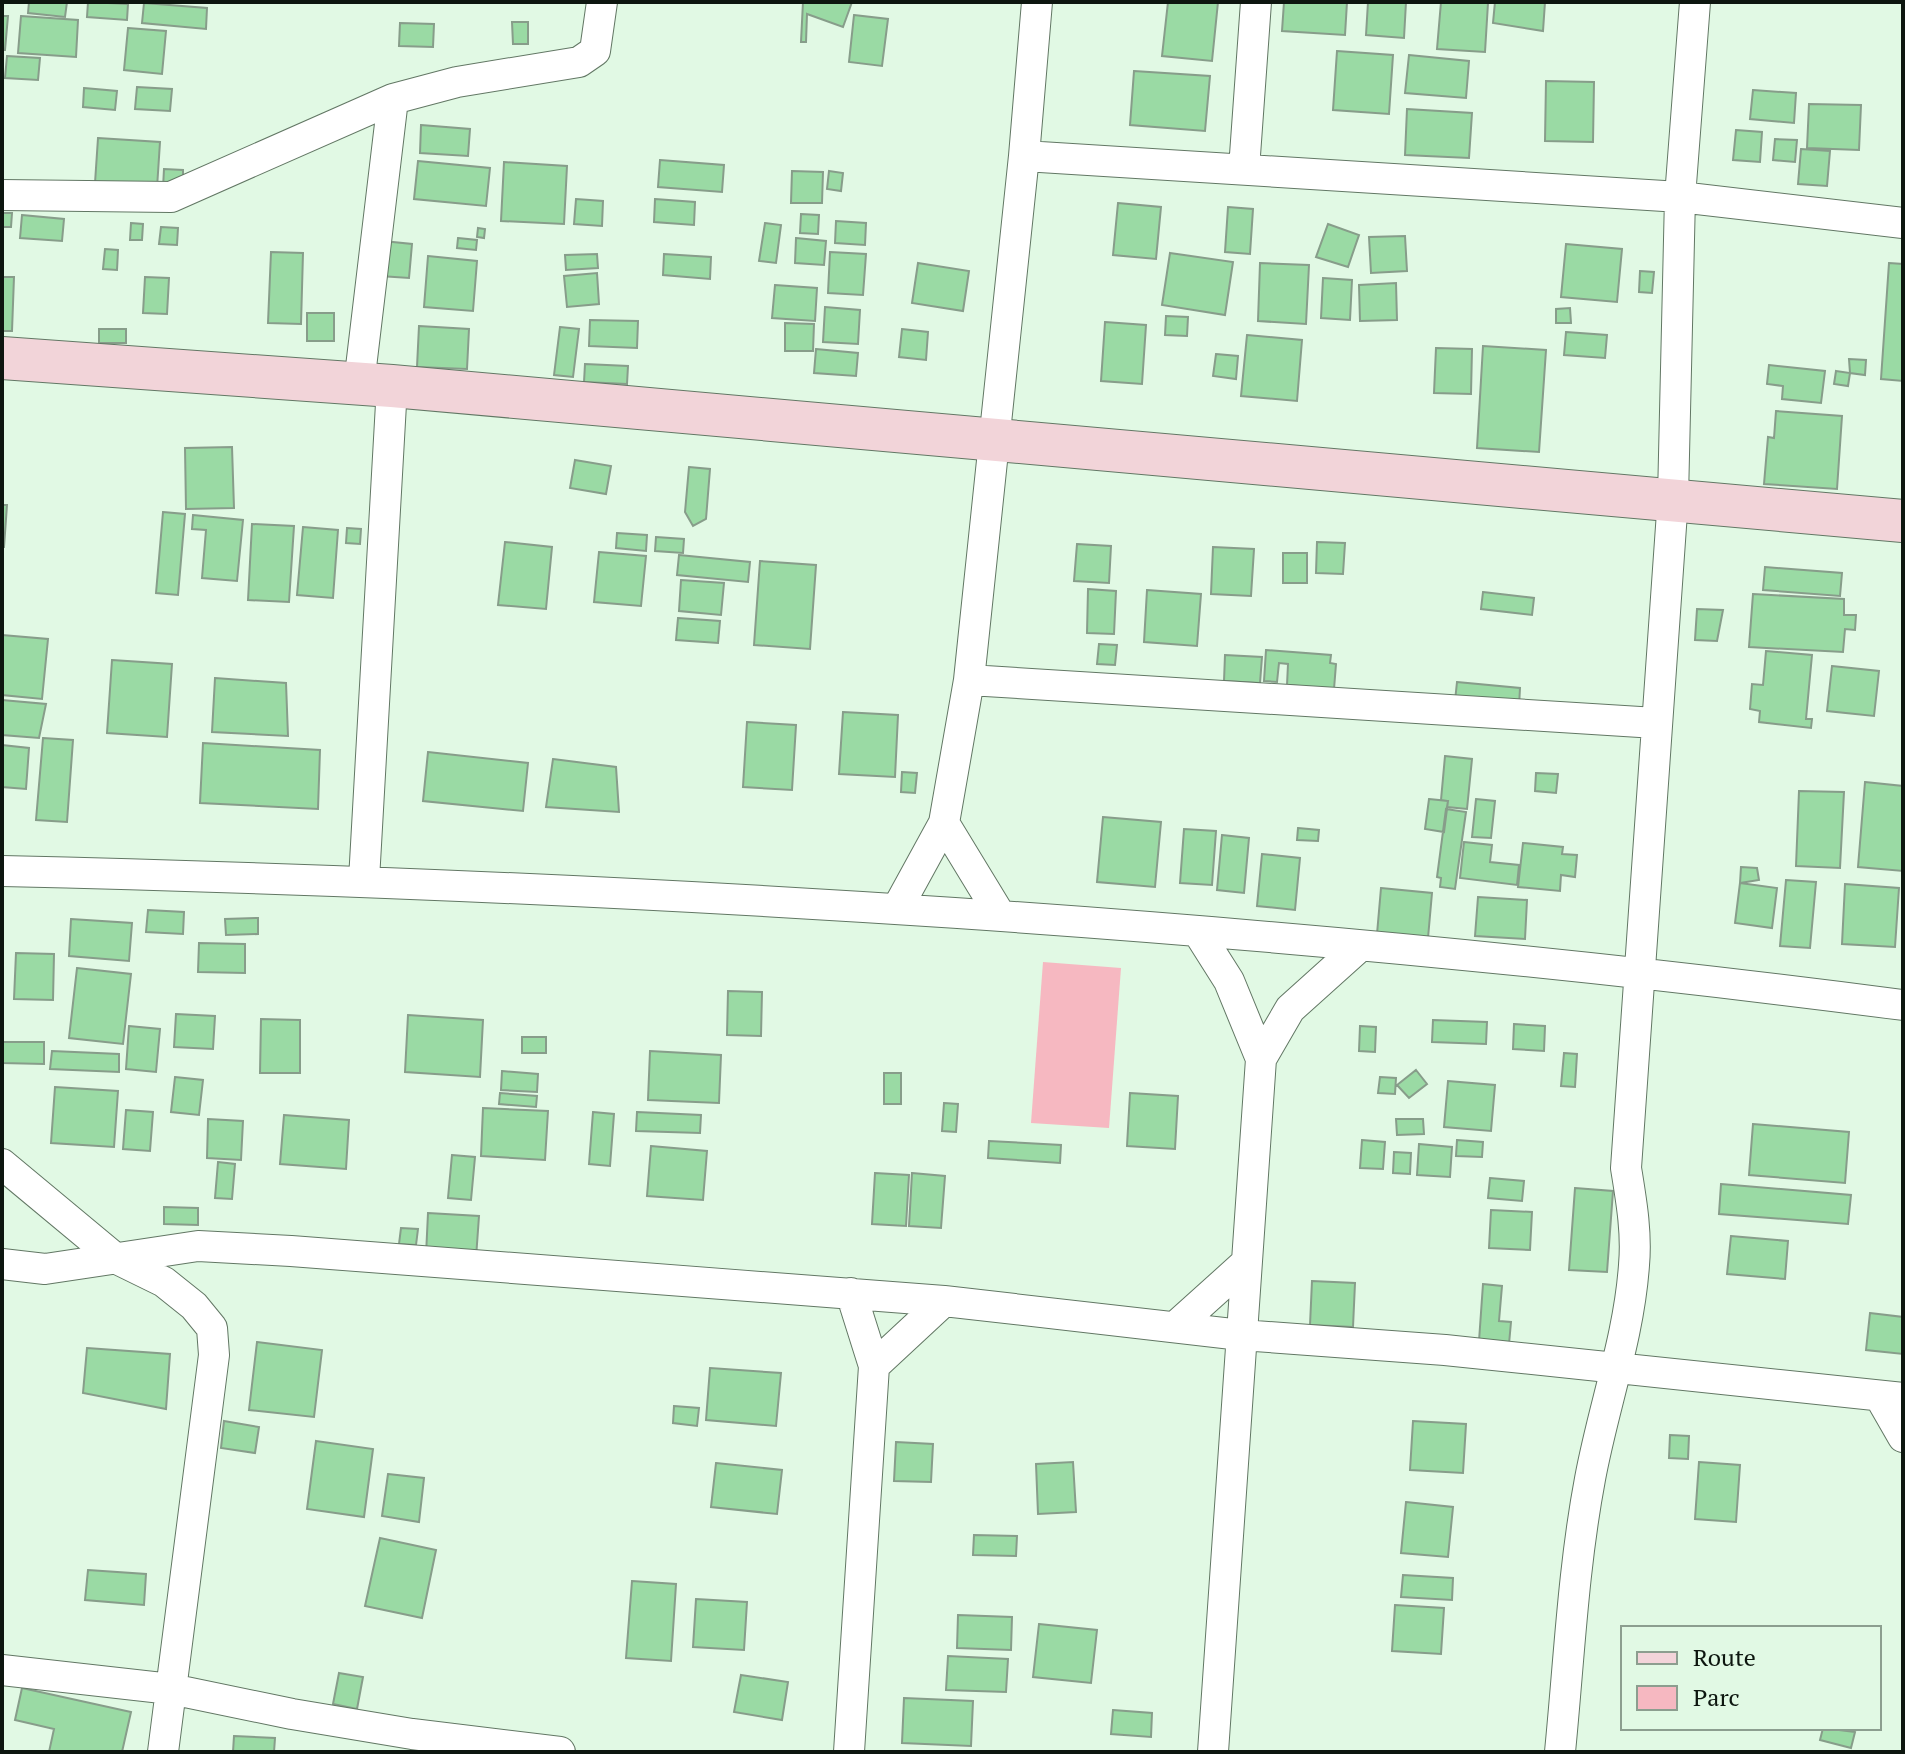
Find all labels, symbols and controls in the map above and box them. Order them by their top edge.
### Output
legend [1621,1626,1881,1730]
text: Route [1693,1641,1756,1673]
text: Parc [1693,1681,1740,1713]

